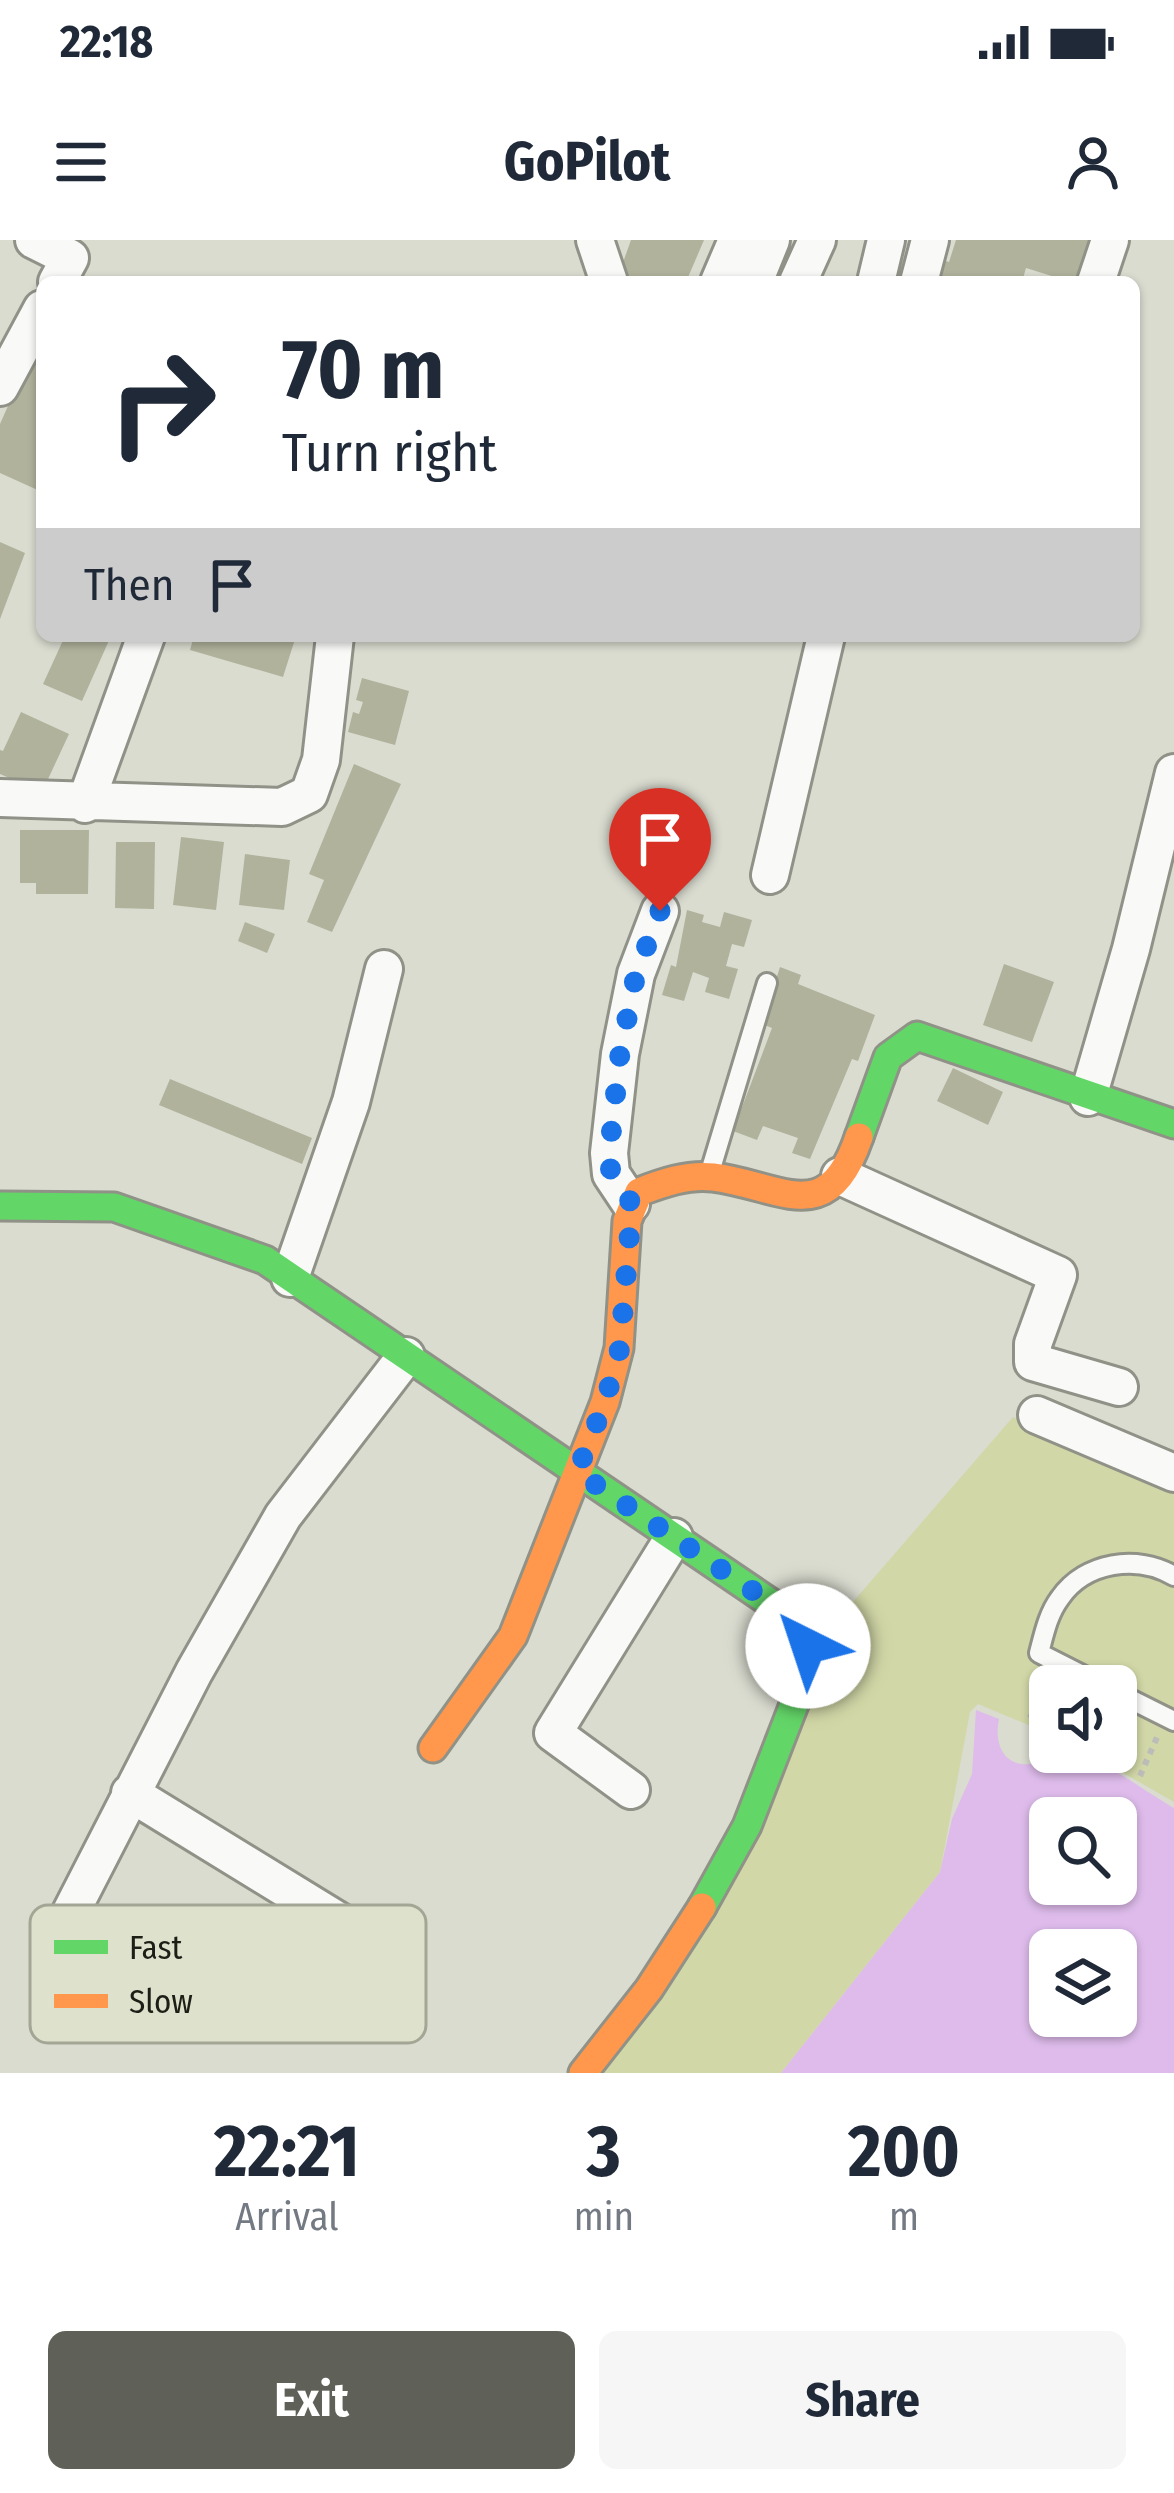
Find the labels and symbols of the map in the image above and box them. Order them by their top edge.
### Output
pin [609,788,711,911]
position arrow [745,1583,871,1709]
legend [30,1905,426,2043]
text: Fast [129,1928,183,1968]
text: Slow [129,1982,193,2022]

